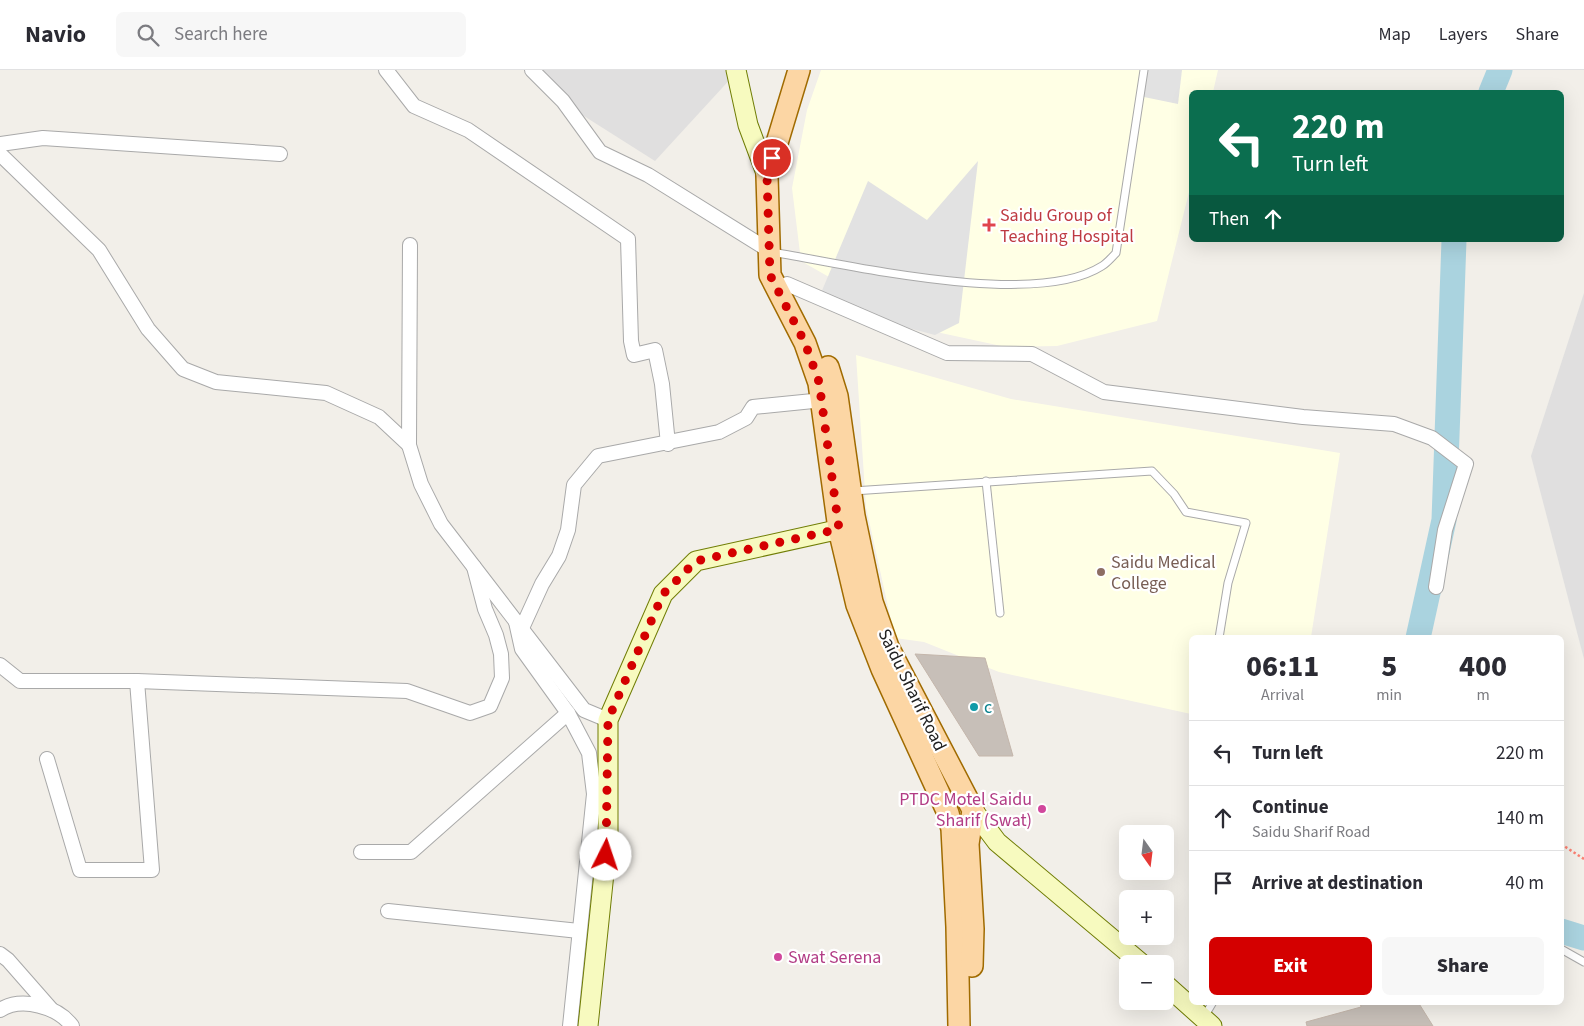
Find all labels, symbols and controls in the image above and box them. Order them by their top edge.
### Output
search box [116,12,466,57]
text: Navio [25,17,86,52]
icon: search [134,21,162,49]
text: Search here [174,21,268,48]
text: Map [1379,22,1411,47]
text: Layers [1439,22,1488,47]
text: Share [1516,22,1559,47]
text: 220 m [1292,102,1384,152]
icon: left [1209,110,1274,175]
pin [751,137,793,179]
icon: arrive [758,144,786,172]
text: Turn left [1292,148,1368,180]
place label: Saidu Group of Teaching Hospital [1000,203,1134,249]
icon: ahead [1259,205,1287,233]
text: Then [1209,206,1249,233]
marker: Saidu Group of Teaching Hospital [982,218,996,232]
place label: Saidu Medical College [1111,550,1216,596]
marker: Saidu Medical College [1095,566,1107,578]
street label: Saidu Sharif Road [872,625,952,755]
text: 06:11 [1246,645,1319,688]
text: 5 [1381,645,1397,688]
text: 400 [1459,645,1507,688]
text: Arrival [1261,684,1304,706]
text: min [1376,684,1402,706]
text: m [1476,684,1490,706]
place label: c [984,695,992,720]
marker: c [968,701,980,713]
icon: left [1209,739,1237,767]
text: Turn left [1252,740,1323,767]
text: 220 m [1496,740,1544,767]
place label: PTDC Motel Saidu Sharif (Swat) [899,787,1032,833]
text: Continue [1252,794,1329,821]
marker: PTDC Motel Saidu Sharif (Swat) [1036,803,1048,815]
icon: ahead [1209,804,1237,832]
text: 140 m [1496,805,1544,832]
text: Saidu Sharif Road [1252,821,1370,843]
north arrow [1119,825,1174,880]
map controls [1119,825,1174,1010]
position arrow [579,828,631,880]
icon: arrive [1209,869,1237,897]
text: Arrive at destination [1252,870,1423,897]
text: 40 m [1506,870,1544,897]
button: + [1119,890,1174,945]
button: Exit [1209,937,1372,995]
button: Share [1382,937,1544,995]
place label: Swat Serena [788,945,881,970]
marker: Swat Serena [772,951,784,963]
button: − [1119,955,1174,1010]

